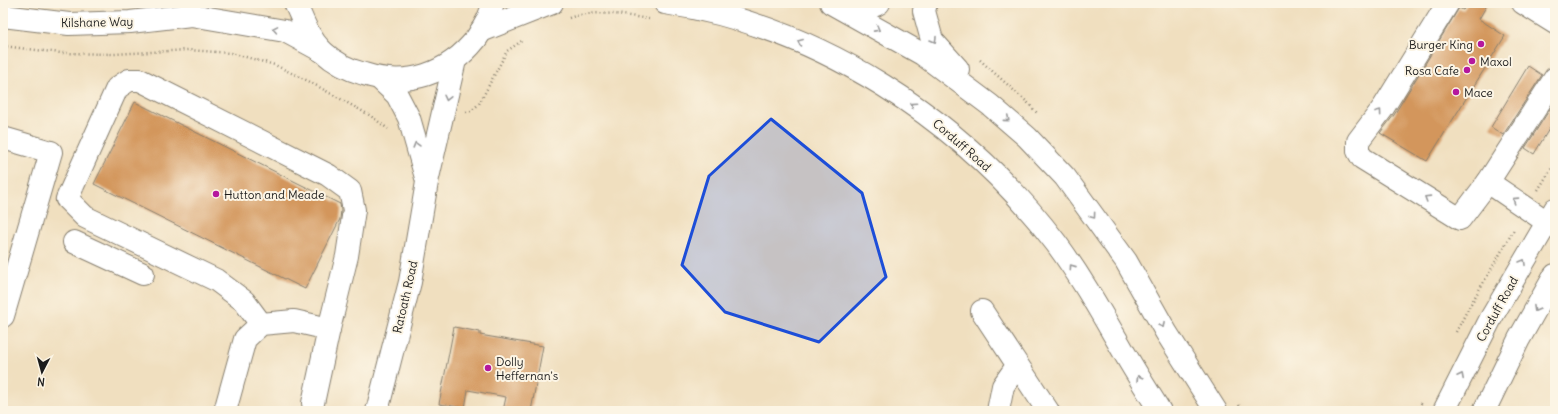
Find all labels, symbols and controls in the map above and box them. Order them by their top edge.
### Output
street label: Kilshane Way [61,14,133,30]
one-way arrow [873,24,881,31]
one-way arrow [272,25,278,34]
one-way arrow [929,36,936,43]
place label: Burger King [1409,37,1473,52]
one-way arrow [796,39,804,47]
marker: Burger King [1476,39,1486,49]
place label: Maxol [1480,54,1512,69]
marker: Maxol [1467,56,1477,66]
place label: Rosa Cafe [1405,63,1459,78]
marker: Rosa Cafe [1462,65,1472,75]
place label: Mace [1464,85,1493,100]
marker: Mace [1451,87,1461,97]
one-way arrow [443,95,451,101]
one-way arrow [910,102,917,110]
one-way arrow [1374,110,1381,117]
one-way arrow [1002,115,1009,122]
street label: Corduff Road [930,116,994,174]
one-way arrow [412,141,421,148]
place label: Hutton and Meade [224,187,324,202]
marker: Hutton and Meade [211,189,221,199]
one-way arrow [1424,195,1431,203]
one-way arrow [1512,197,1519,204]
one-way arrow [1088,211,1095,218]
street label: Ratoath Road [389,259,421,335]
one-way arrow [1519,259,1526,266]
one-way arrow [1070,264,1077,271]
street label: Corduff Road [1473,274,1521,344]
one-way arrow [1533,305,1541,312]
one-way arrow [1158,321,1165,328]
north arrow [22,352,62,392]
place label: Dolly Heffernan's [496,354,558,383]
marker: Dolly Heffernan's [483,363,493,373]
one-way arrow [1456,373,1464,380]
text: N [36,375,45,389]
one-way arrow [1137,375,1144,382]

